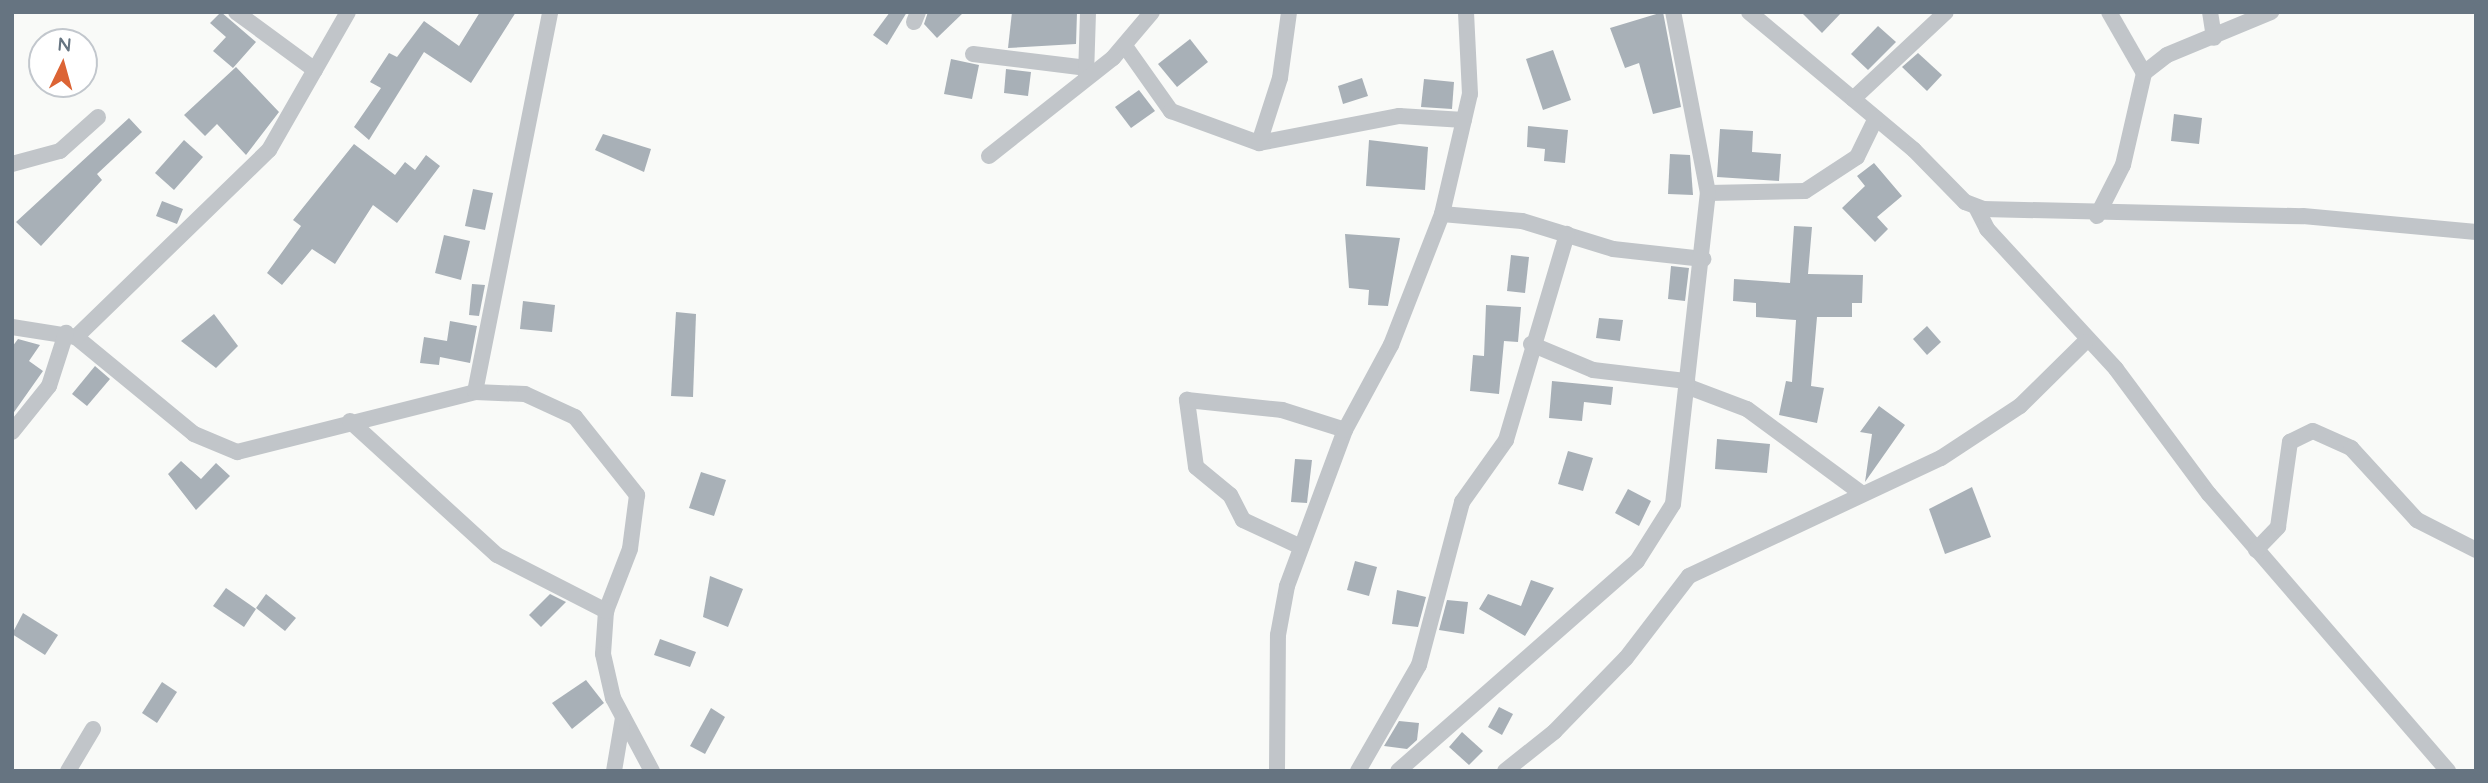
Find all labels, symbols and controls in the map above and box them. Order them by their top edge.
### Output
north arrow [28,28,98,98]
text: N [57,32,73,57]

